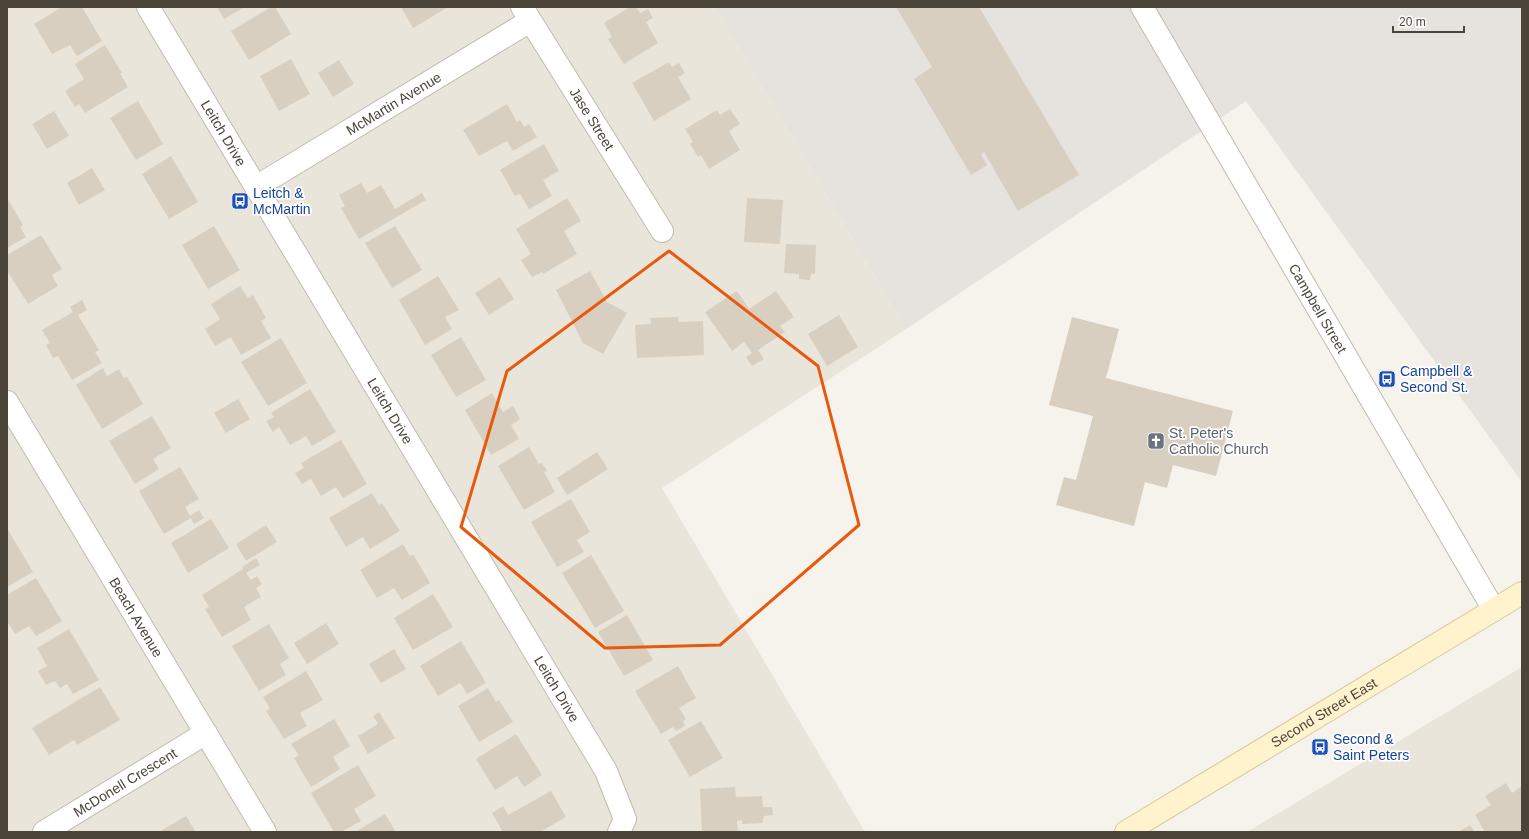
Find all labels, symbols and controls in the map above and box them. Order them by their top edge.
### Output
scale bar [1393,8,1464,34]
text: 20 m [1399,15,1426,29]
street label: McMartin Avenue [343,69,444,138]
street label: Jase Street [566,85,618,153]
street label: Leitch Drive [198,97,250,169]
place label: Leitch & McMartin [253,185,311,217]
bus stop icon: Leitch & McMartin [230,191,250,211]
street label: Campbell Street [1286,261,1350,356]
place label: Campbell & Second St. [1400,363,1473,395]
bus stop icon: Campbell & Second St. [1377,369,1397,389]
street label: Leitch Drive [364,375,416,447]
place label: St. Peter's Catholic Church [1169,425,1269,457]
church icon: St. Peter's Catholic Church [1146,431,1166,451]
street label: Beach Avenue [106,574,166,660]
street label: Leitch Drive [531,653,583,725]
street label: Second Street East [1268,675,1380,751]
place label: Second & Saint Peters [1333,731,1409,763]
bus stop icon: Second & Saint Peters [1310,737,1330,757]
street label: McDonell Crescent [70,745,180,820]

